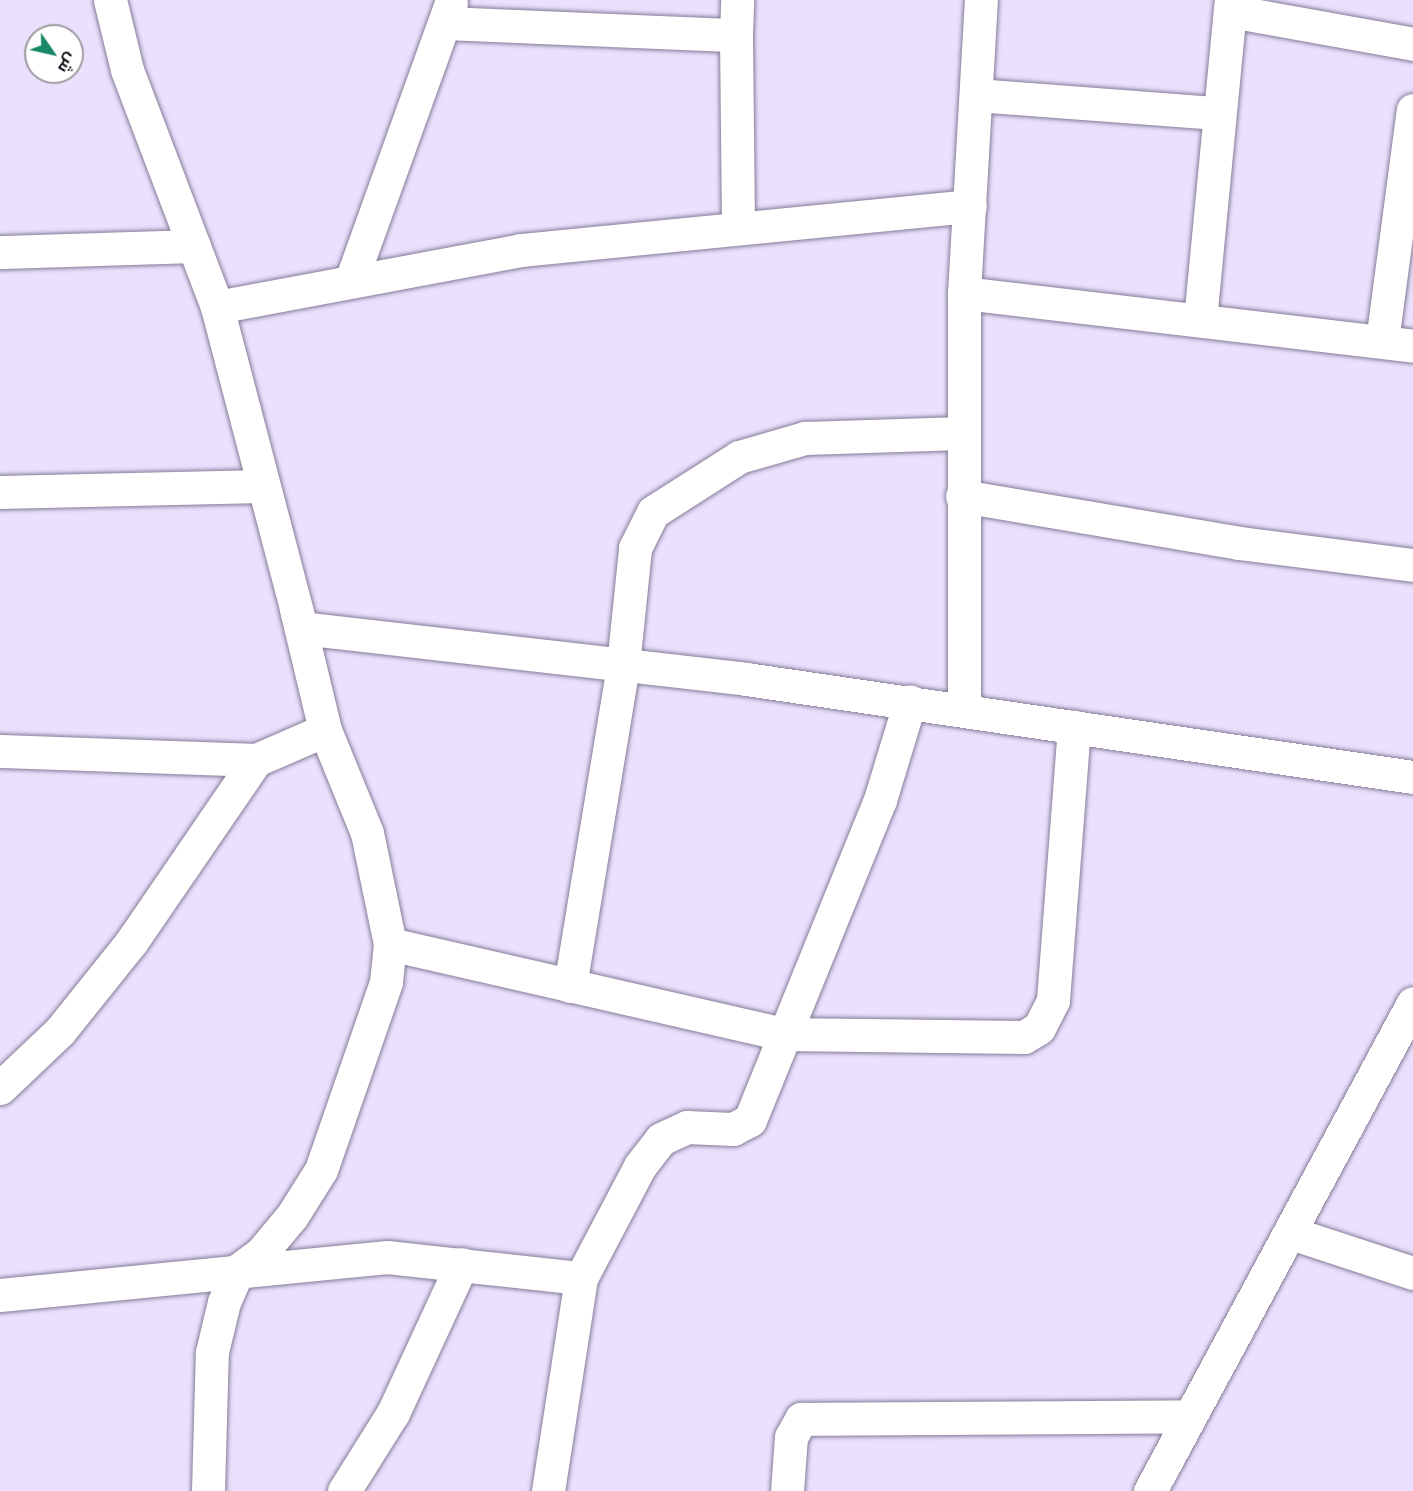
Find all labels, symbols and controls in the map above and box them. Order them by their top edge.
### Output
north arrow [24,24,84,84]
text: ش [54,49,81,77]

